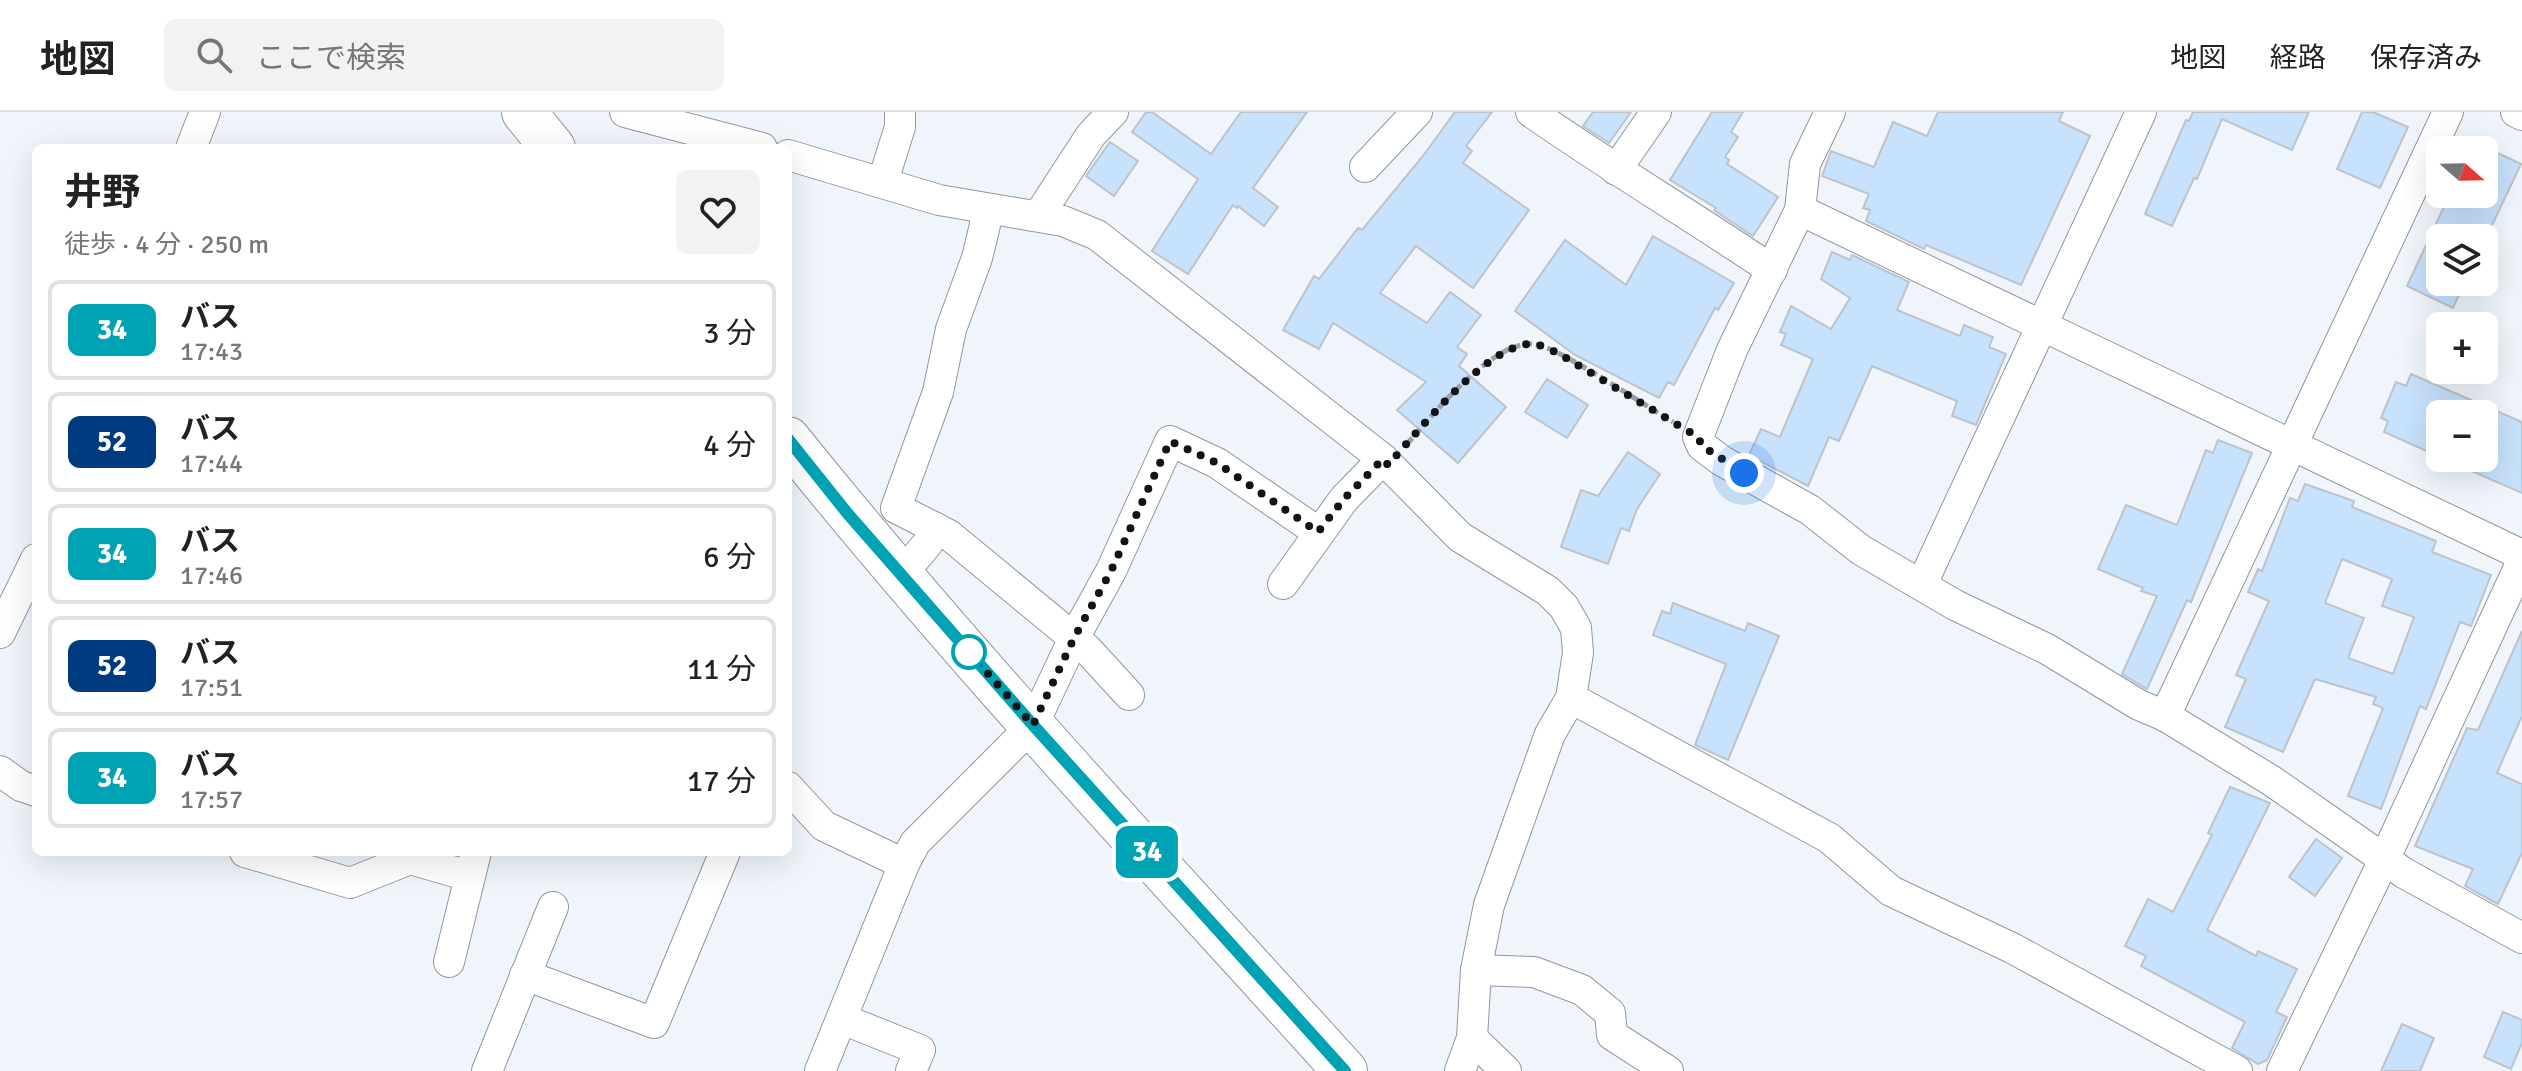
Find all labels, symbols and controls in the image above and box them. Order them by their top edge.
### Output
search box [164,19,724,91]
icon: search [192,33,236,77]
text: 地図 [40,36,116,83]
text: ここで検索 [256,40,406,77]
text: 地図 [2170,41,2226,75]
text: 経路 [2270,41,2326,75]
text: 保存済み [2370,41,2482,75]
north arrow [2426,136,2498,208]
map controls [2426,136,2498,472]
text: 井野 [64,169,140,216]
button: heart [676,170,760,254]
button: layers [2426,224,2498,296]
text: 徒歩 · 4 分 · 250 m [64,229,269,261]
text: バス [180,299,240,336]
button: + [2426,312,2498,384]
text: 34 [97,313,127,347]
text: 3 分 [703,315,756,352]
text: 17:43 [180,336,243,368]
button: − [2426,400,2498,472]
text: バス [180,411,240,448]
text: 52 [97,425,127,459]
text: 4 分 [703,427,756,464]
text: 17:44 [180,448,243,480]
your location [1724,453,1764,493]
text: バス [180,523,240,560]
text: 34 [97,537,127,571]
text: 6 分 [703,539,756,576]
text: 17:46 [180,560,243,592]
text: バス [180,635,240,672]
unlabelled marker [952,635,986,669]
text: 52 [97,649,127,683]
text: 11 分 [687,651,756,688]
text: 17:51 [180,672,243,704]
text: バス [180,747,240,784]
text: 34 [97,761,127,795]
text: 17 分 [687,763,756,800]
text: 17:57 [180,784,243,816]
line badge: 34 [1111,826,1183,878]
text: 34 [1132,835,1162,869]

